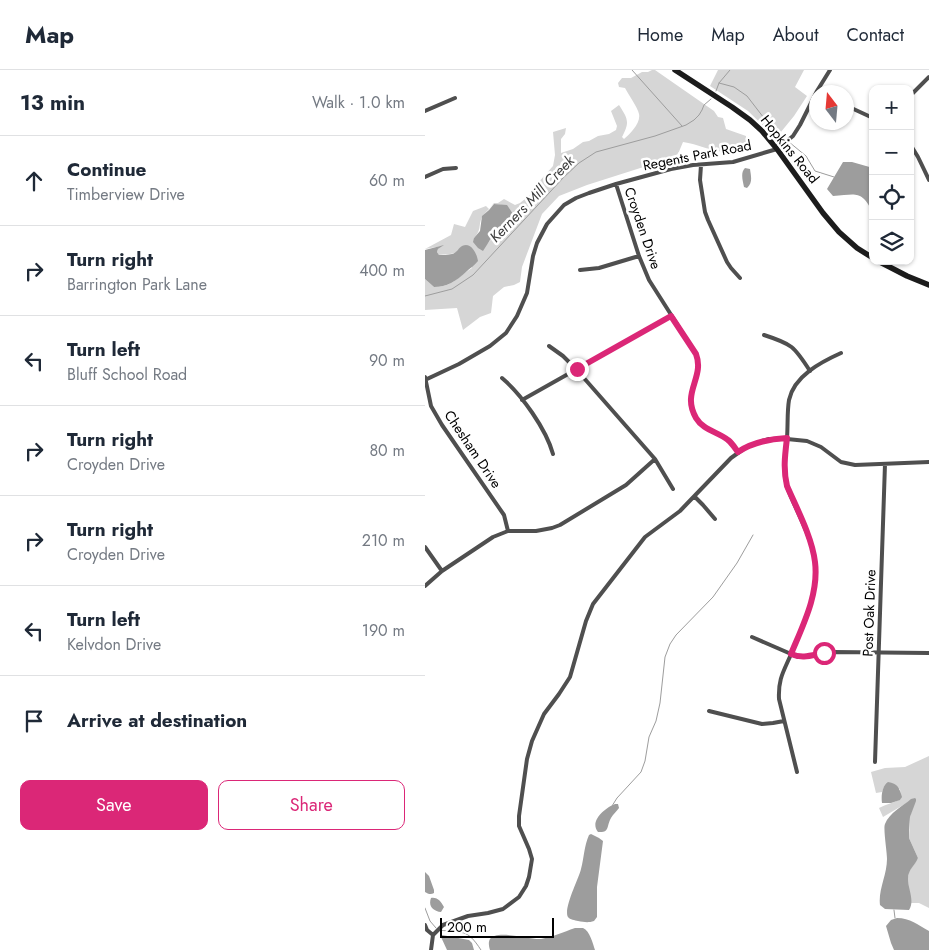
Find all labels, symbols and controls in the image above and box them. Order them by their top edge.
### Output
text: Map [25,17,74,52]
text: Home [637,22,683,48]
text: Map [711,22,745,48]
text: About [773,22,818,48]
text: Contact [846,22,904,48]
north arrow [809,85,854,130]
map controls [869,85,914,265]
button: + [869,85,914,130]
text: 13 min [20,88,85,118]
text: Walk · 1.0 km [312,91,405,114]
street label: Hopkins Road [756,111,824,187]
button: − [869,130,914,175]
street label: Regents Park Road [641,135,753,175]
water label: Kerners Mill Creek [485,150,580,248]
text: Continue [67,156,146,183]
icon: ahead [20,167,48,195]
text: 60 m [369,169,405,192]
button: locate [869,175,914,220]
text: Timberview Drive [67,183,185,206]
street label: Croyden Drive [620,184,666,272]
button: layers [869,220,914,265]
text: Turn right [67,246,153,273]
icon: right [20,257,48,285]
text: 400 m [359,259,405,282]
text: Barrington Park Lane [67,273,207,296]
text: Turn left [67,336,140,363]
icon: left [20,347,48,375]
text: 90 m [369,349,405,372]
route end [566,358,589,381]
text: Bluff School Road [67,363,187,386]
street label: Chesham Drive [440,406,506,492]
text: Turn right [67,426,153,453]
icon: right [20,437,48,465]
text: 80 m [369,439,405,462]
text: Croyden Drive [67,453,165,476]
text: Turn right [67,516,153,543]
icon: right [20,527,48,555]
text: 210 m [362,529,405,552]
text: Croyden Drive [67,543,165,566]
street label: Post Oak Drive [857,569,881,657]
text: Turn left [67,606,140,633]
icon: left [20,617,48,645]
text: 190 m [362,619,405,642]
text: Kelvdon Drive [67,633,161,656]
route start [813,642,836,665]
icon: arrive [20,707,48,735]
text: Arrive at destination [67,707,247,734]
button: Save [20,780,208,830]
button: Share [218,780,405,830]
scale bar [440,915,554,938]
text: 200 m [447,917,487,937]

